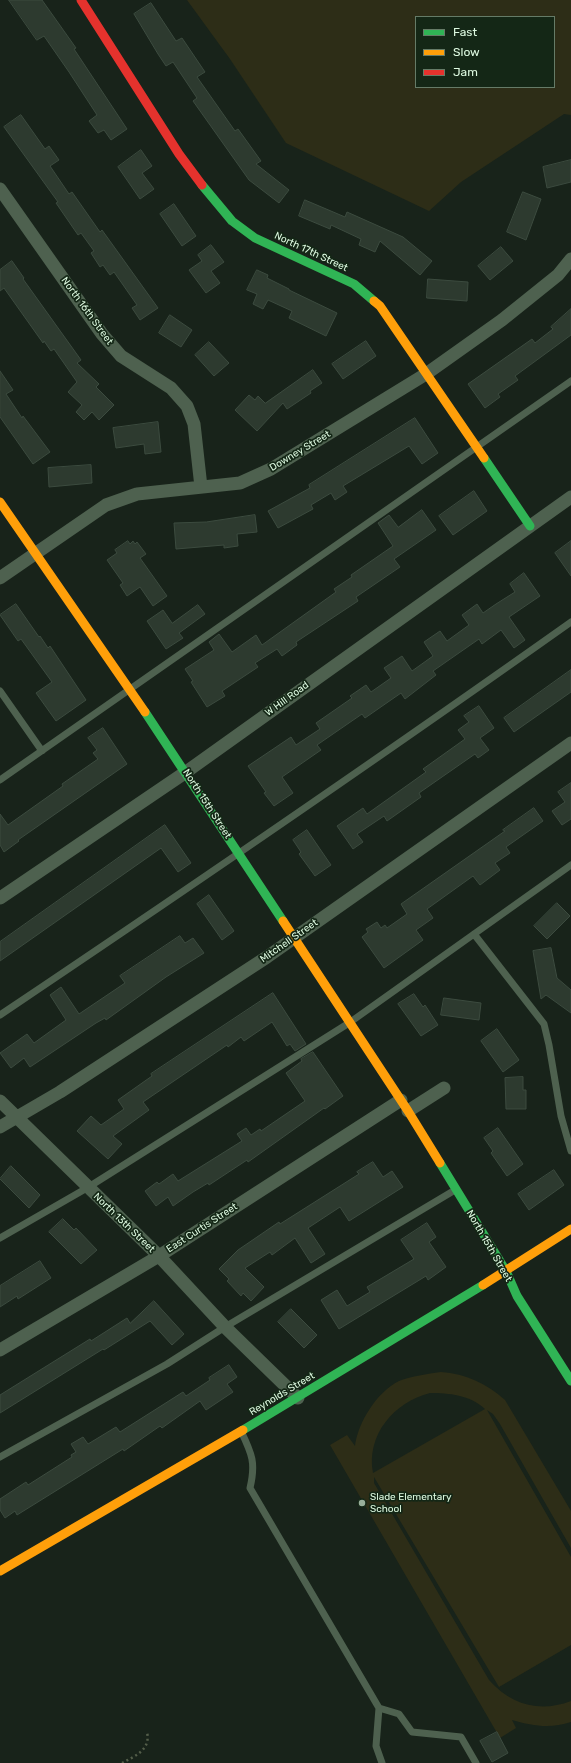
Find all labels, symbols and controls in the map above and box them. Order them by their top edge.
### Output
legend [415,16,555,88]
text: Fast [453,25,477,39]
text: Slow [453,45,480,59]
text: Jam [453,65,478,79]
street label: North 17th Street [272,230,350,274]
street label: North 16th Street [58,275,116,347]
street label: Downey Street [267,428,333,474]
street label: W Hill Road [263,679,311,719]
street label: North 15th Street [180,767,234,841]
street label: Mitchell Street [258,917,320,965]
street label: North 13th Street [91,1191,157,1255]
street label: East Curtis Street [164,1201,240,1255]
street label: North 15th Street [464,1208,514,1284]
street label: Reynolds Street [247,1370,317,1418]
place label: Slade Elementary School [370,1491,451,1514]
marker: Slade Elementary School [357,1498,367,1508]

